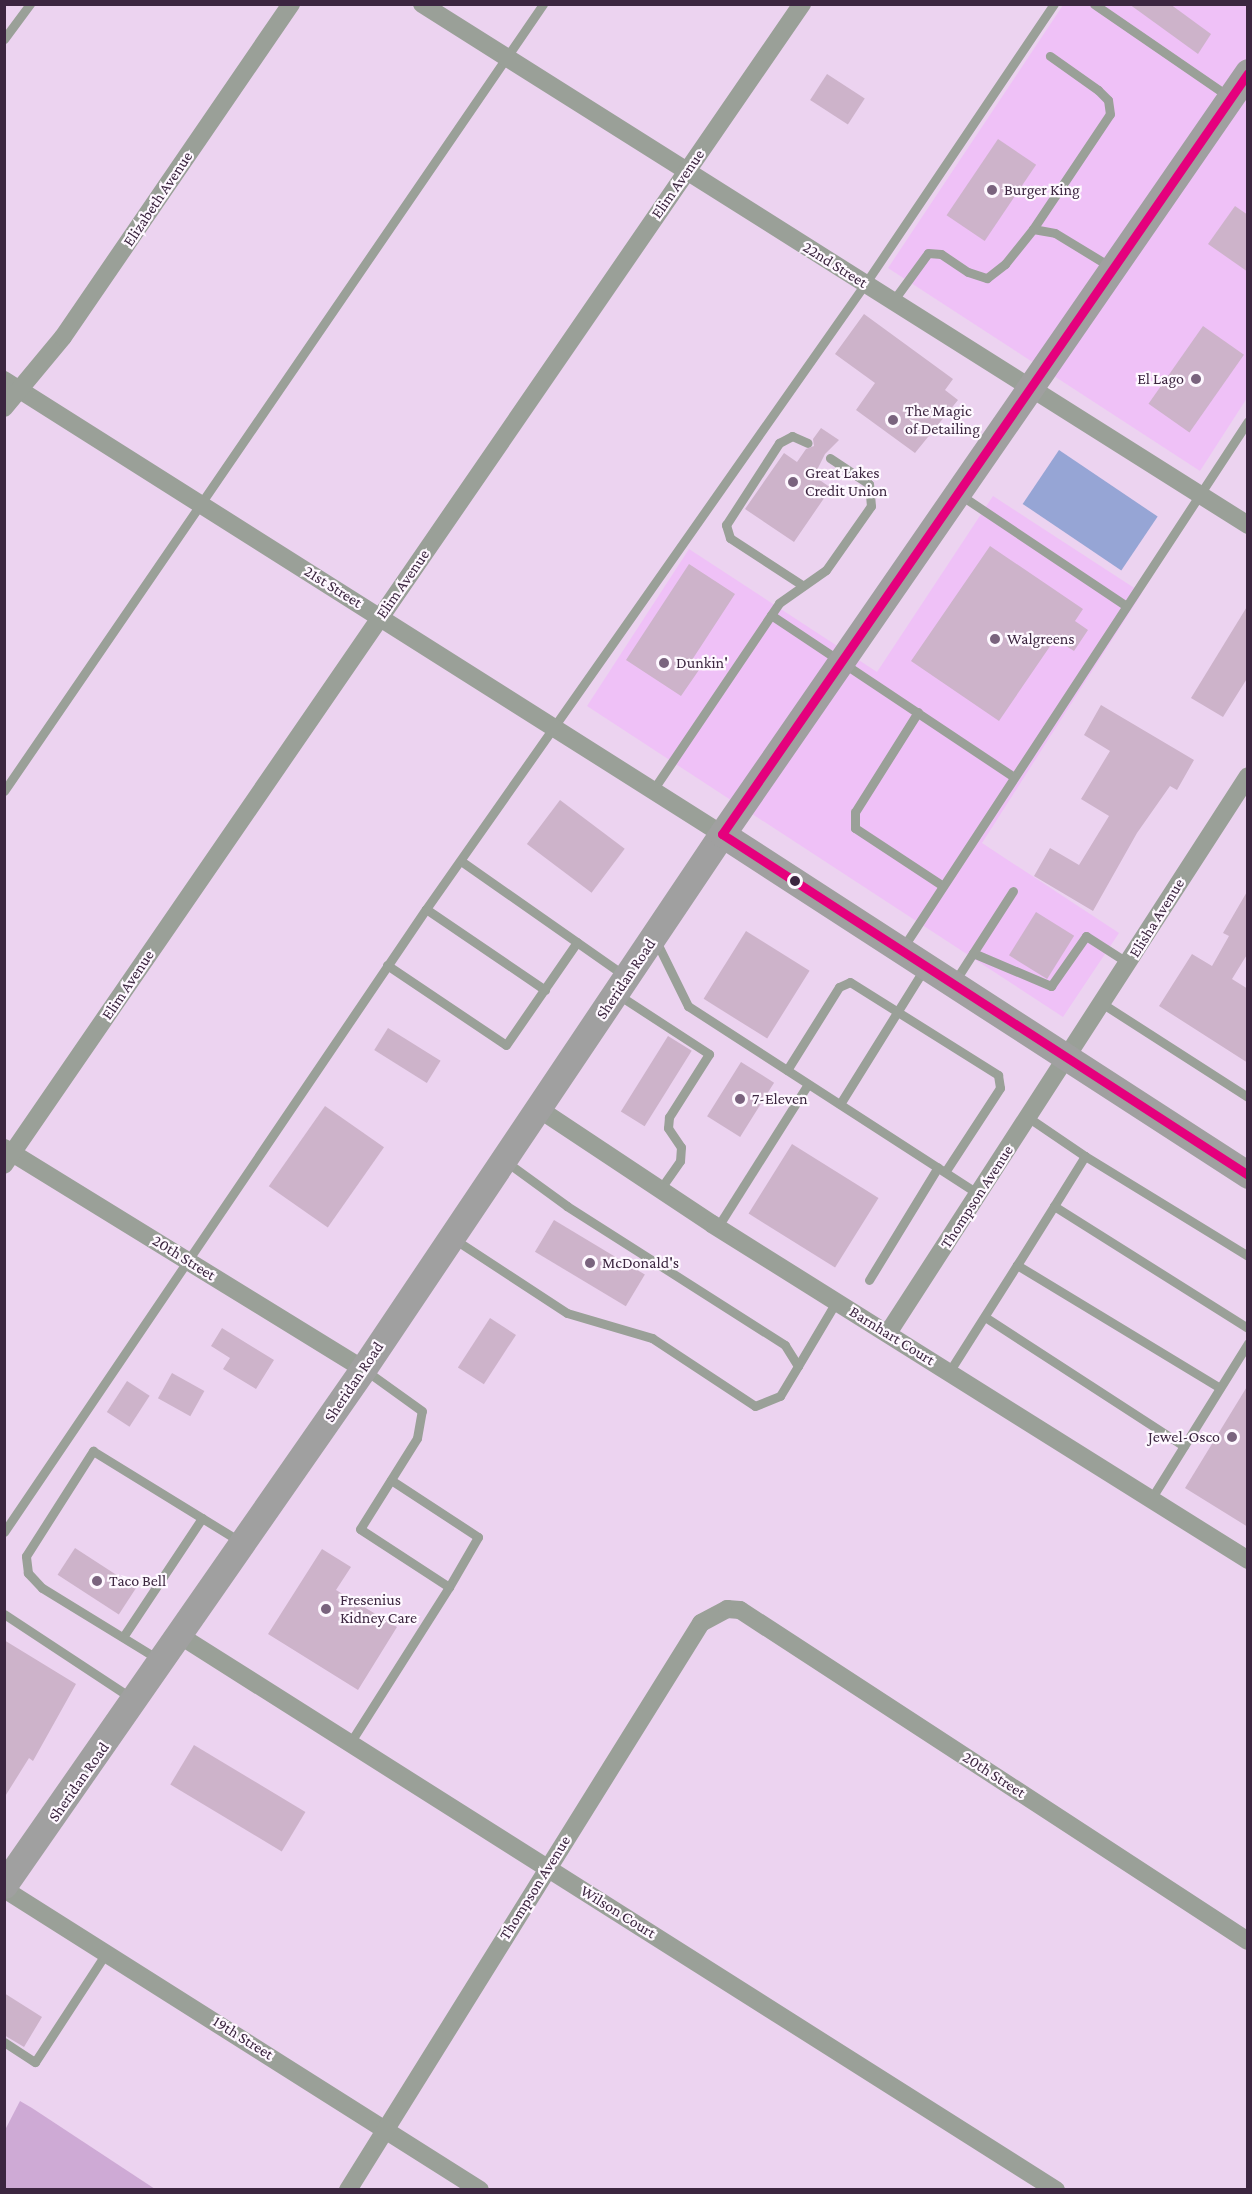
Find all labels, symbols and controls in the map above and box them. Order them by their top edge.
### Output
street label: Elim Avenue [647,146,709,222]
street label: Elizabeth Avenue [119,148,197,250]
place label: Burger King [1004,180,1080,200]
marker: Burger King [985,183,999,197]
street label: 22nd Street [799,238,871,292]
place label: El Lago [1137,369,1184,389]
marker: El Lago [1189,372,1203,386]
place label: The Magic of Detailing [905,401,980,439]
marker: The Magic of Detailing [886,413,900,427]
place label: Great Lakes Credit Union [805,463,887,501]
marker: Great Lakes Credit Union [786,475,800,489]
street label: Elim Avenue [372,546,434,622]
street label: 21st Street [300,562,366,612]
place label: Walgreens [1007,629,1075,649]
marker: Walgreens [988,632,1002,646]
place label: Dunkin' [676,653,728,673]
marker: Dunkin' [657,656,671,670]
unlabelled marker [789,875,801,887]
street label: Elisha Avenue [1125,875,1189,961]
street label: Sheridan Road [592,935,660,1023]
street label: Elim Avenue [98,946,158,1024]
place label: 7-Eleven [752,1089,808,1109]
marker: 7-Eleven [733,1092,747,1106]
street label: Thompson Avenue [936,1142,1018,1252]
street label: 20th Street [149,1231,219,1285]
place label: McDonald's [602,1253,679,1273]
marker: McDonald's [583,1256,597,1270]
street label: Barnhart Court [846,1302,938,1370]
street label: Sheridan Road [320,1338,388,1426]
place label: Jewel-Osco [1148,1427,1220,1447]
marker: Jewel-Osco [1225,1430,1239,1444]
place label: Taco Bell [109,1571,166,1591]
marker: Taco Bell [90,1574,104,1588]
place label: Fresenius Kidney Care [340,1590,417,1628]
marker: Fresenius Kidney Care [317,1600,335,1618]
street label: Sheridan Road [45,1738,113,1826]
street label: 20th Street [959,1748,1029,1802]
street label: Thompson Avenue [495,1832,575,1944]
street label: Wilson Court [577,1881,659,1943]
street label: 19th Street [209,2012,277,2064]

